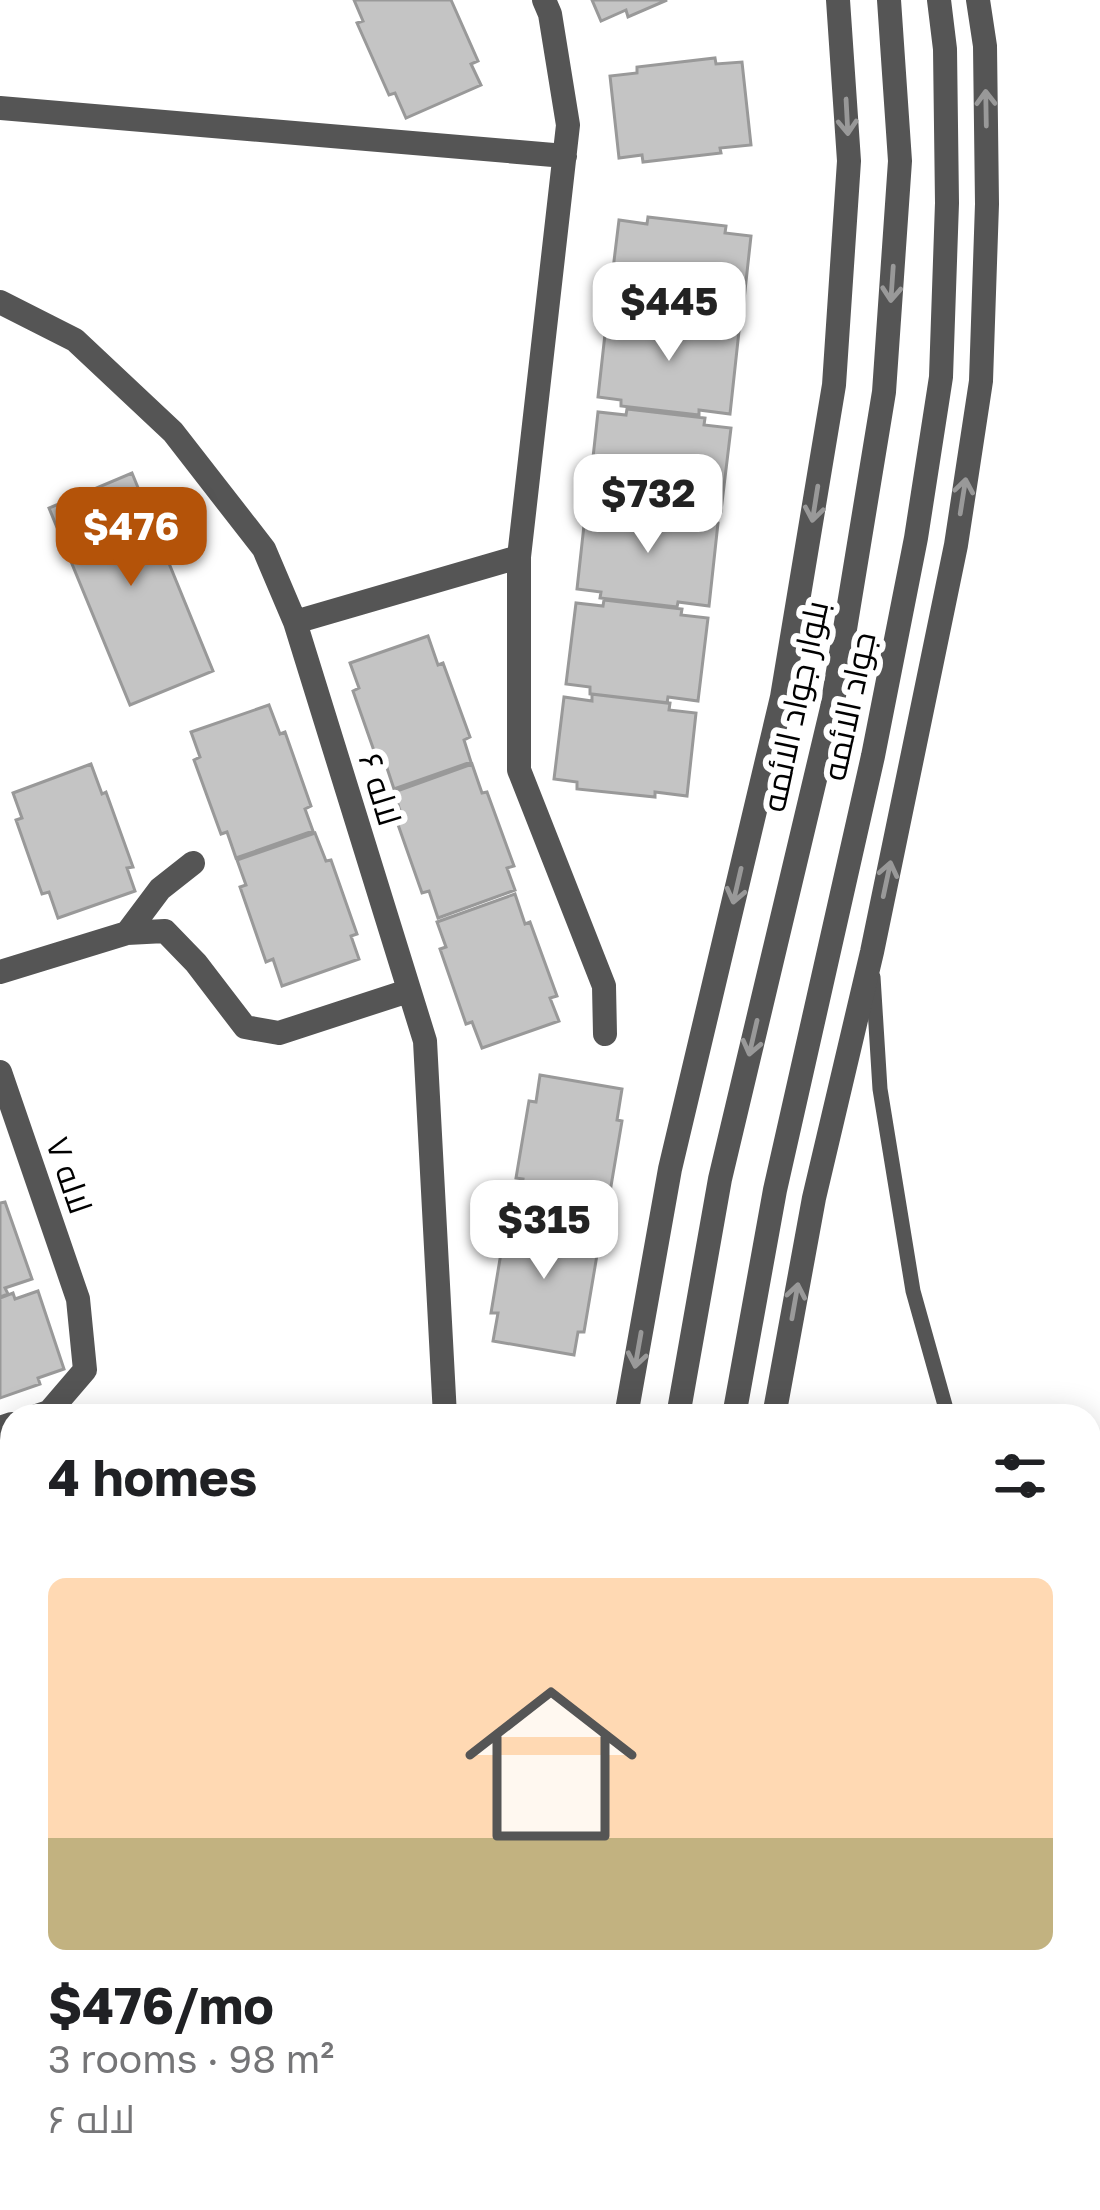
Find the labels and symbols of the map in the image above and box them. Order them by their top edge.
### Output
one-way arrow [974,89,997,128]
one-way arrow [836,97,859,136]
pin: $445 [598,262,740,364]
one-way arrow [880,264,903,303]
pin: $732 [577,454,719,556]
one-way arrow [952,478,975,517]
one-way arrow [802,484,825,523]
pin: $476 [60,487,202,589]
street label: بلوار جواد الائمه [753,597,836,815]
street label: جواد الائمه [813,628,884,784]
street label: لاله ۶ [352,748,410,830]
one-way arrow [877,860,899,899]
one-way arrow [725,867,748,905]
one-way arrow [741,1019,763,1057]
street label: لاله ۷ [39,1132,101,1218]
pin: $315 [473,1180,615,1282]
one-way arrow [785,1282,807,1321]
one-way arrow [626,1329,648,1368]

